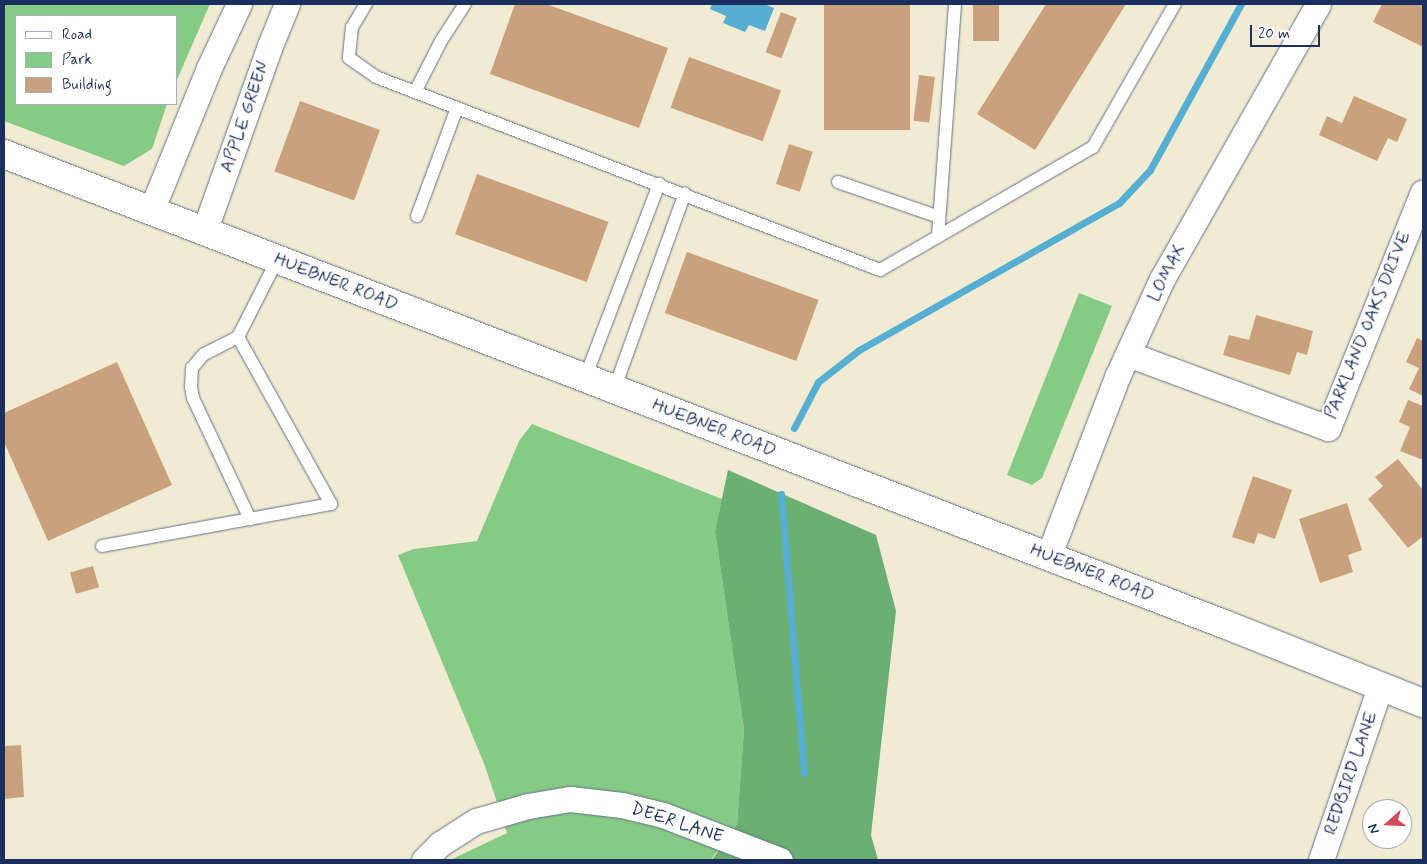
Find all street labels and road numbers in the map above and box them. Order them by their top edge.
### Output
street label: APPLE GREEN [215,57,275,177]
street label: PARKLAND OAKS DRIVE [1320,227,1416,423]
street label: LOMAX [1143,241,1191,305]
street label: HUEBNER ROAD [271,249,401,315]
street label: HUEBNER ROAD [649,395,779,461]
street label: HUEBNER ROAD [1027,540,1157,606]
street label: REDBIRD LANE [1320,708,1382,838]
street label: DEER LANE [627,798,727,848]

